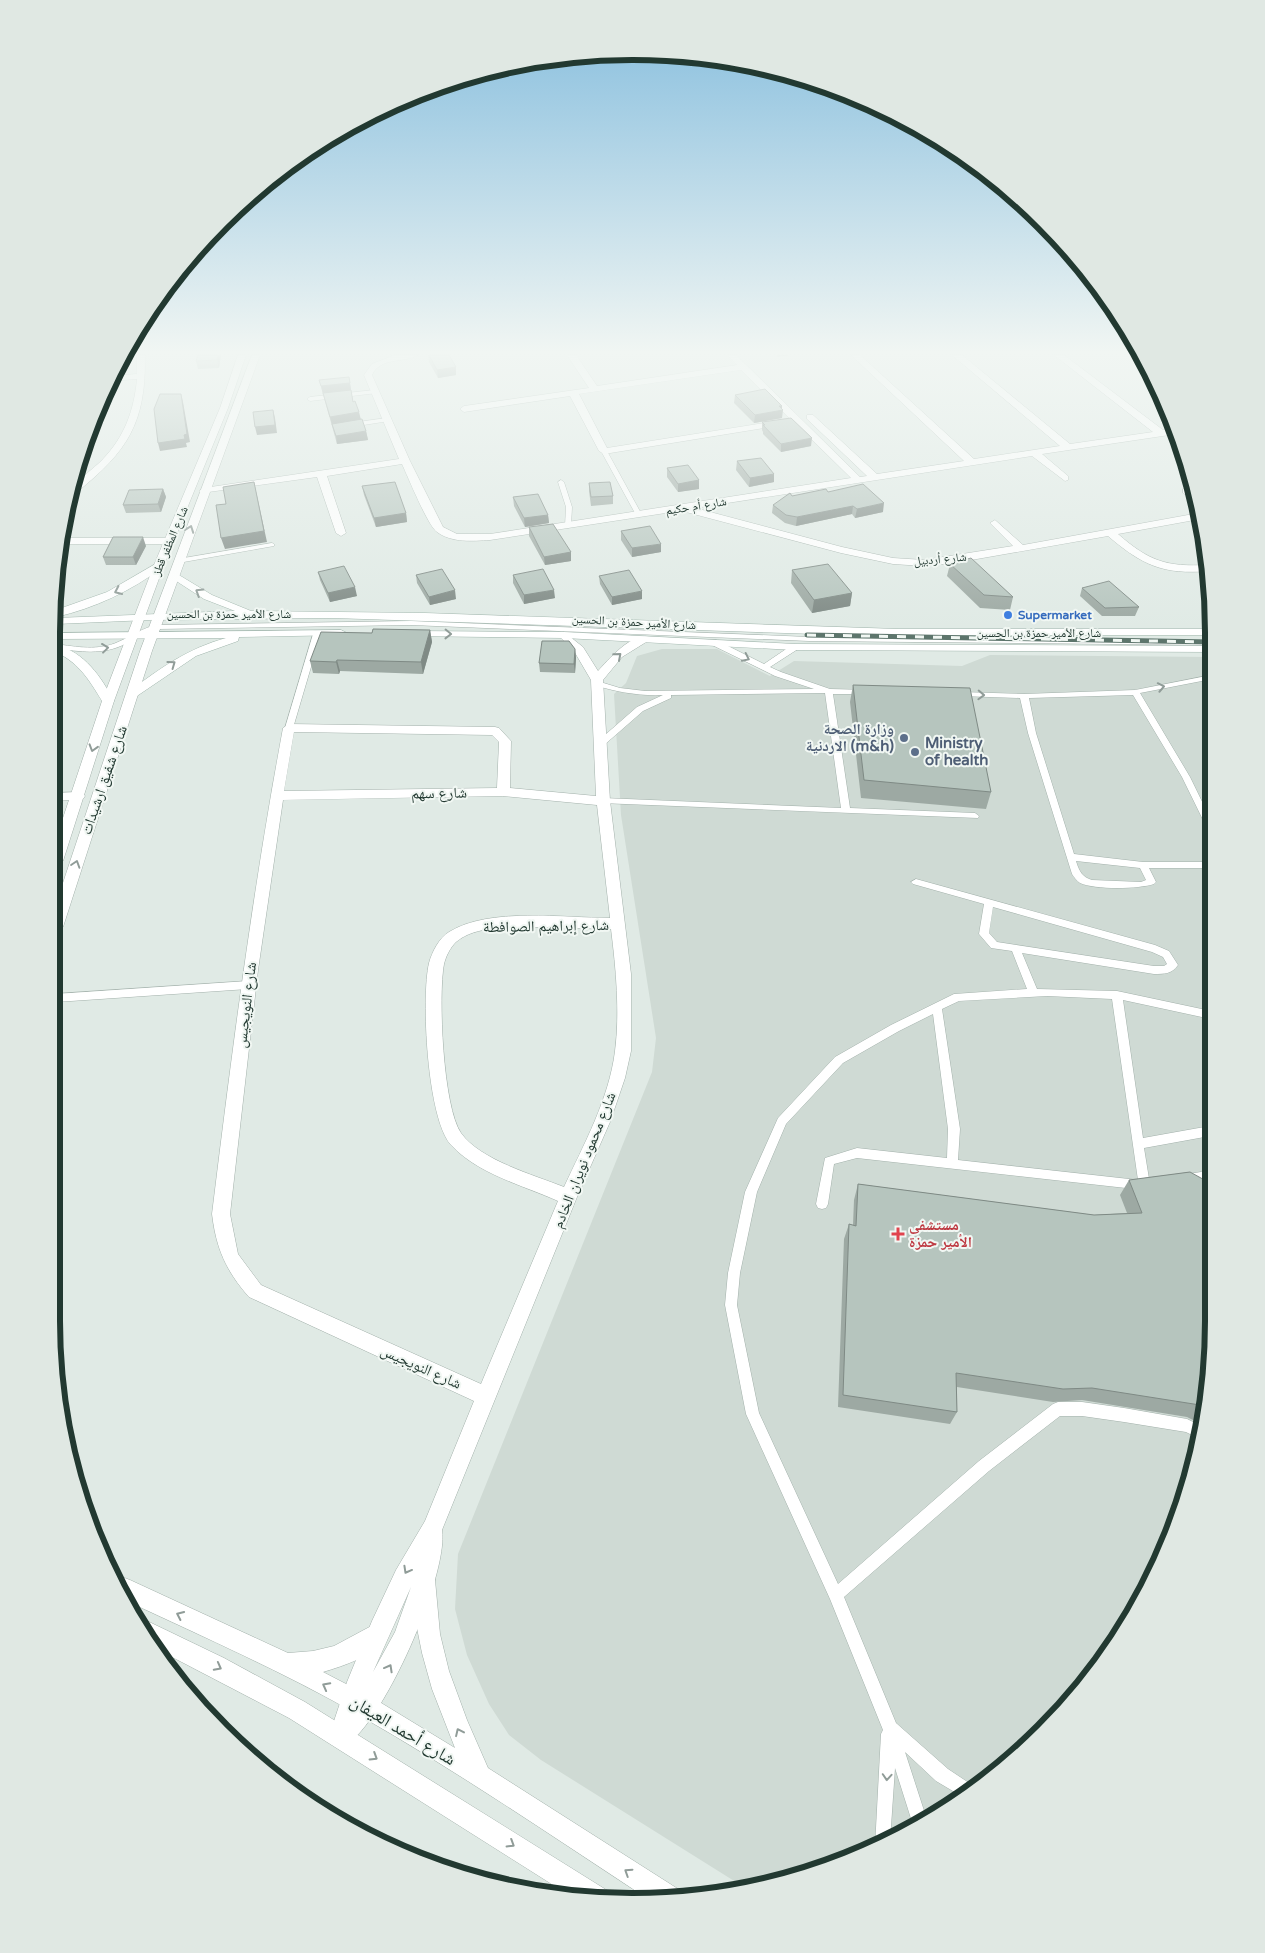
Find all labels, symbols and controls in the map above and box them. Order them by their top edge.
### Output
street label: شارع أم حكيم [664,494,728,519]
street label: شارع المظفر قطز [149,504,192,579]
one-way arrow [184,525,194,534]
street label: شارع أردبيل [913,550,967,569]
one-way arrow [115,585,124,595]
one-way arrow [196,588,205,598]
street label: شارع الأمير حمزة بن الحسين [167,607,291,622]
place label: Supermarket [1018,608,1092,623]
marker: Supermarket [1002,609,1014,621]
street label: شارع الأمير حمزة بن الحسين [571,612,697,633]
street label: شارع الأمير حمزة بن الحسين [977,626,1101,641]
one-way arrow [444,629,452,639]
one-way arrow [101,643,109,654]
one-way arrow [740,652,749,662]
one-way arrow [612,653,621,661]
one-way arrow [166,661,176,670]
one-way arrow [1156,682,1165,692]
one-way arrow [978,689,986,700]
place label: وزارة الصحة الاردنية (m&h) [806,720,894,755]
street label: شارع شفيق ارشيدات [77,723,132,837]
marker: وزارة الصحة الاردنية (m&h) [898,732,910,744]
place label: Ministry of health [925,734,988,769]
one-way arrow [89,743,99,751]
marker: Ministry of health [909,746,921,758]
street label: شارع سهم [411,784,467,803]
one-way arrow [71,860,81,868]
street label: شارع إبراهيم الصوافطة [483,916,609,937]
street label: شارع النويجيس [232,961,261,1049]
street label: شارع محمود نويران الخادم [548,1089,621,1231]
place label: مستشفى الأمير حمزة [909,1216,972,1251]
marker: مستشفى الأمير حمزة [891,1227,905,1241]
street label: شارع النويجيس [377,1341,464,1394]
one-way arrow [404,1565,414,1574]
one-way arrow [176,1610,185,1621]
one-way arrow [213,1661,222,1671]
one-way arrow [383,1665,393,1674]
one-way arrow [322,1682,331,1692]
street label: شارع أحمد العيفان [346,1690,460,1770]
one-way arrow [455,1728,465,1737]
one-way arrow [368,1751,377,1761]
one-way arrow [881,1773,892,1781]
one-way arrow [506,1838,515,1848]
one-way arrow [624,1868,633,1878]

